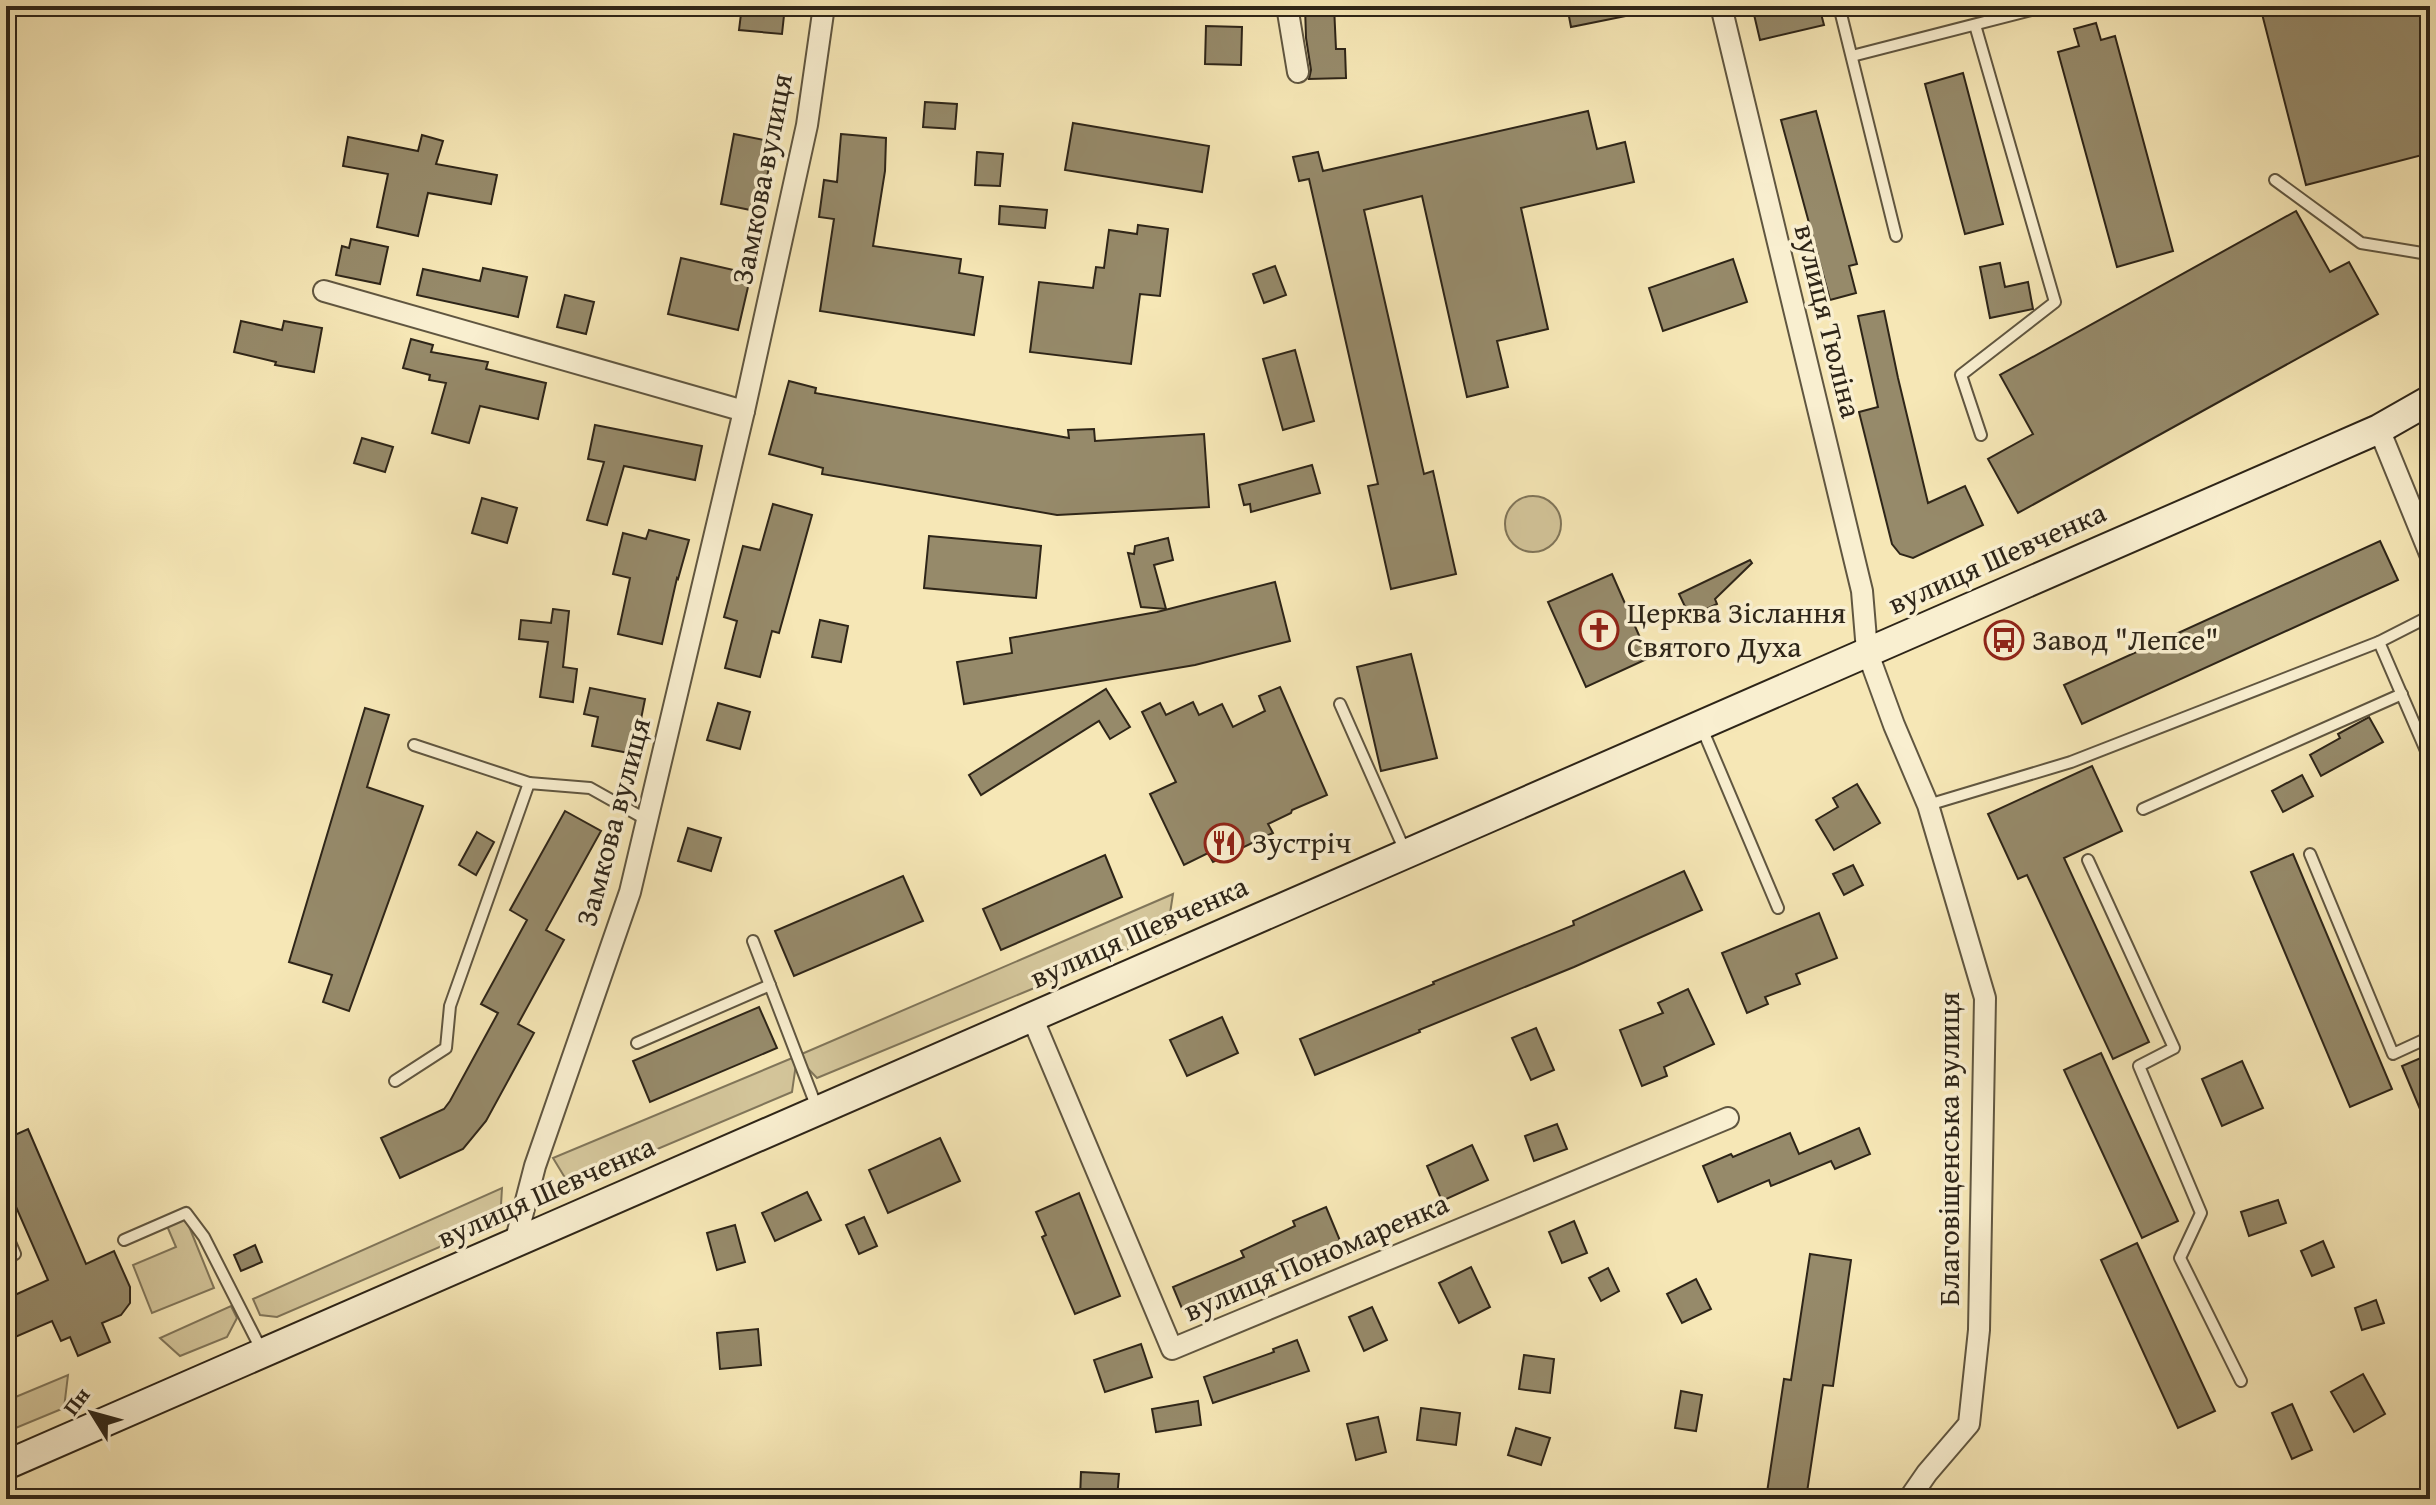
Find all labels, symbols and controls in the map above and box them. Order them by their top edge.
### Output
street label: Замкова вулиця [719,69,803,288]
street label: вулиця Тюліна [1784,219,1874,423]
street label: вулиця Шевченка [1881,489,2113,625]
place label: Церква Зіслання Святого Духа [1627,590,1846,668]
church icon: Церква Зіслання Святого Духа [1578,609,1620,651]
place label: Завод "Лепсе" [2032,617,2218,661]
bus stop icon: Завод "Лепсе" [1983,619,2025,661]
street label: Замкова вулиця [563,713,661,931]
place label: Зустріч [1252,820,1351,864]
restaurant icon: Зустріч [1203,822,1245,864]
street label: вулиця Шевченка [1023,863,1255,999]
street label: Благовіщенська вулиця [1926,992,1970,1306]
street label: вулиця Шевченка [430,1123,662,1259]
street label: вулиця Пономаренка [1176,1180,1456,1332]
north arrow [52,1373,132,1453]
text: Пн [55,1380,97,1422]

